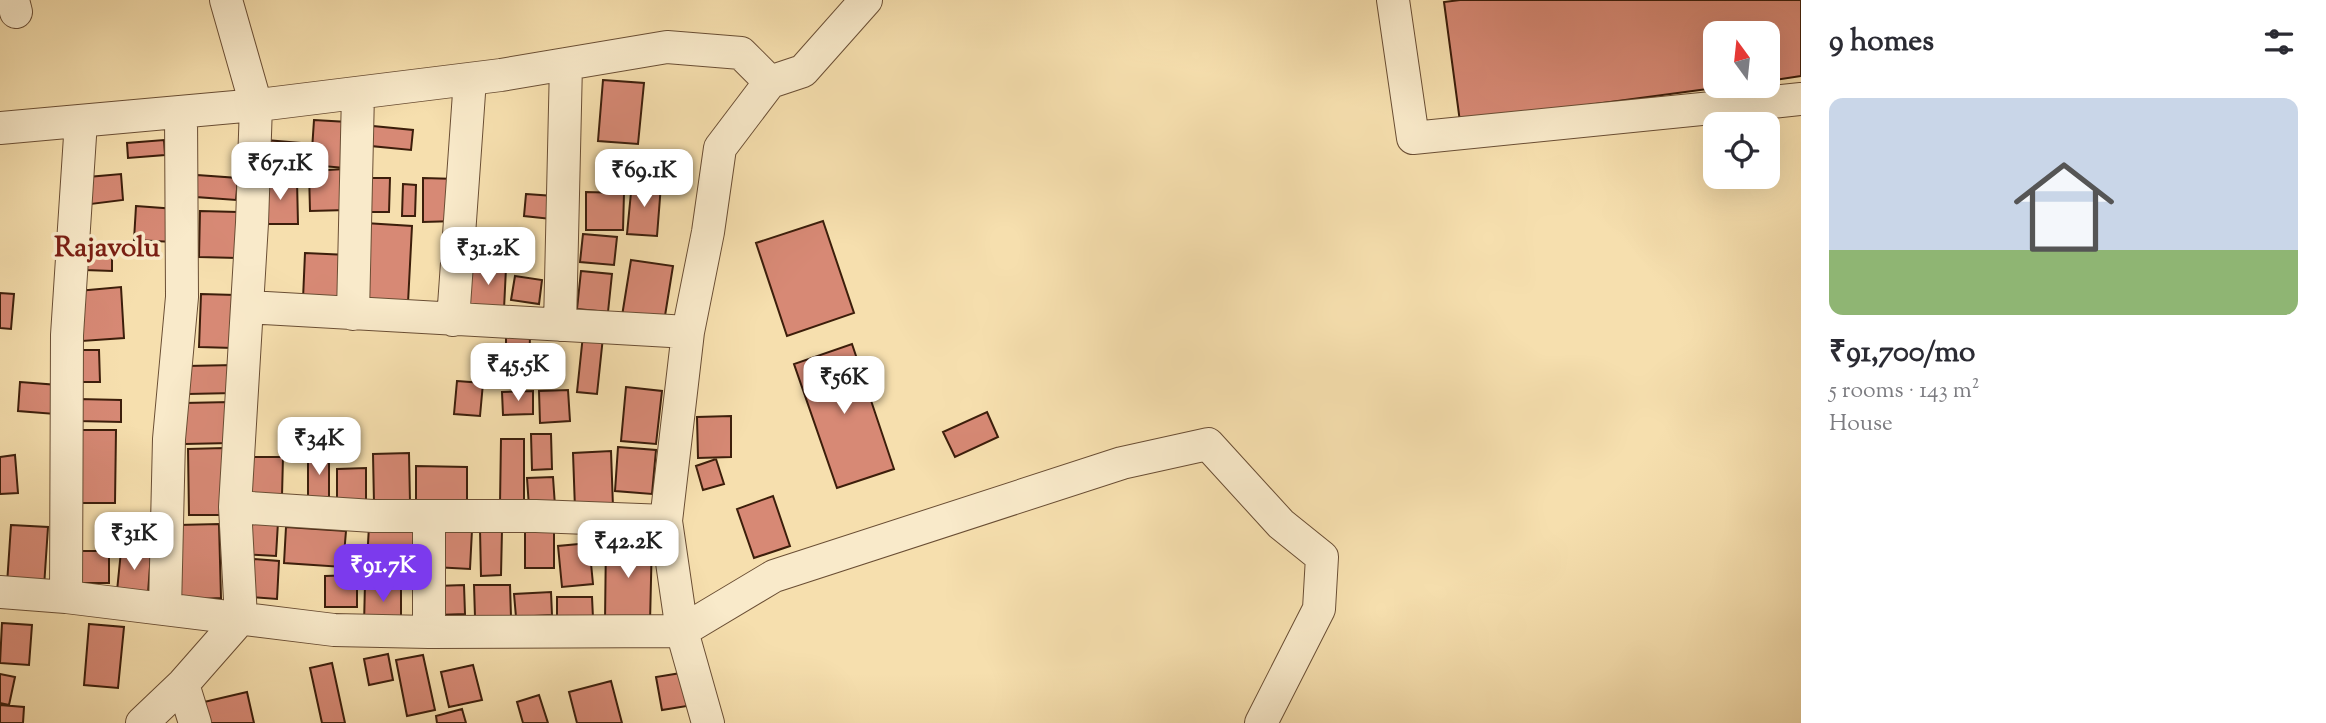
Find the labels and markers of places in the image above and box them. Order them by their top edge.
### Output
pin: ₹67.1K [223,142,337,202]
pin: ₹69.1K [587,150,701,209]
pin: ₹31.2K [431,228,545,287]
pin: ₹45.5K [461,344,575,403]
pin: ₹56K [803,356,885,416]
pin: ₹34K [278,418,360,477]
pin: ₹31K [93,512,175,572]
pin: ₹42.2K [571,520,685,580]
pin: ₹91.7K [326,544,440,604]

